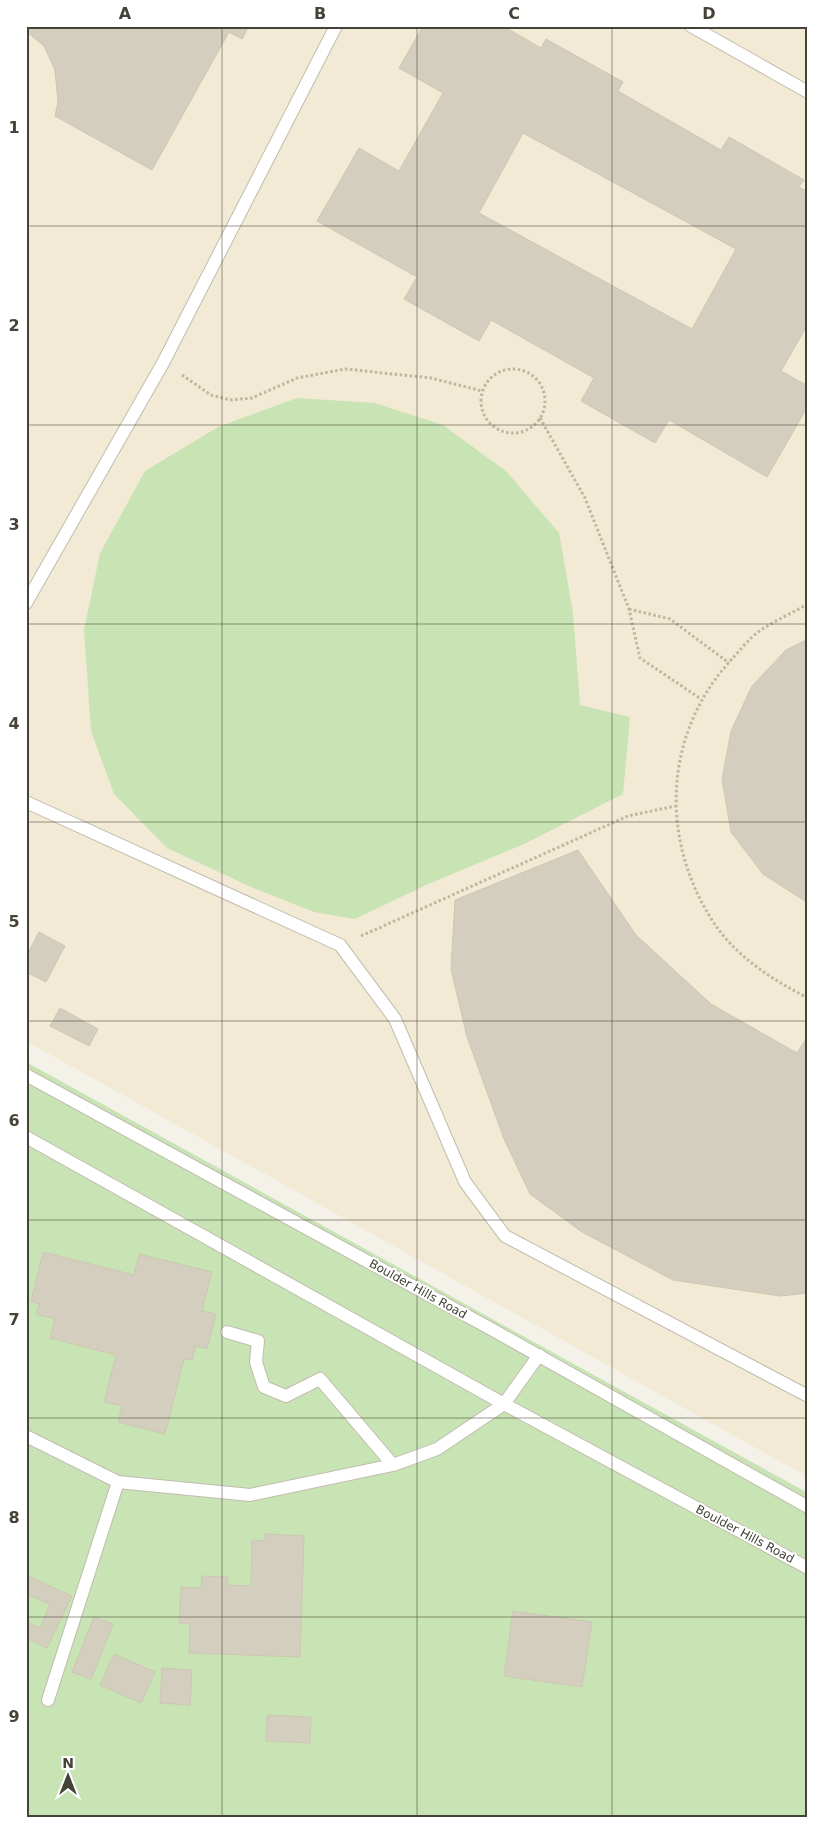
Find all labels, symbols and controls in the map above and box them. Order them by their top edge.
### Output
text: A [119,4,132,23]
text: B [314,4,326,23]
text: C [508,4,520,23]
text: D [702,4,716,23]
text: 1 [8,118,20,137]
text: 2 [8,316,20,335]
text: 3 [8,515,20,534]
text: 4 [8,714,20,733]
text: 5 [8,912,20,931]
text: 6 [8,1111,20,1130]
street label: Boulder Hills Road [367,1256,469,1322]
text: 7 [8,1310,20,1329]
street label: Boulder Hills Road [693,1502,797,1566]
text: 8 [8,1508,20,1527]
text: 9 [8,1707,20,1726]
north arrow [42,1750,92,1800]
text: N [62,1755,74,1771]

